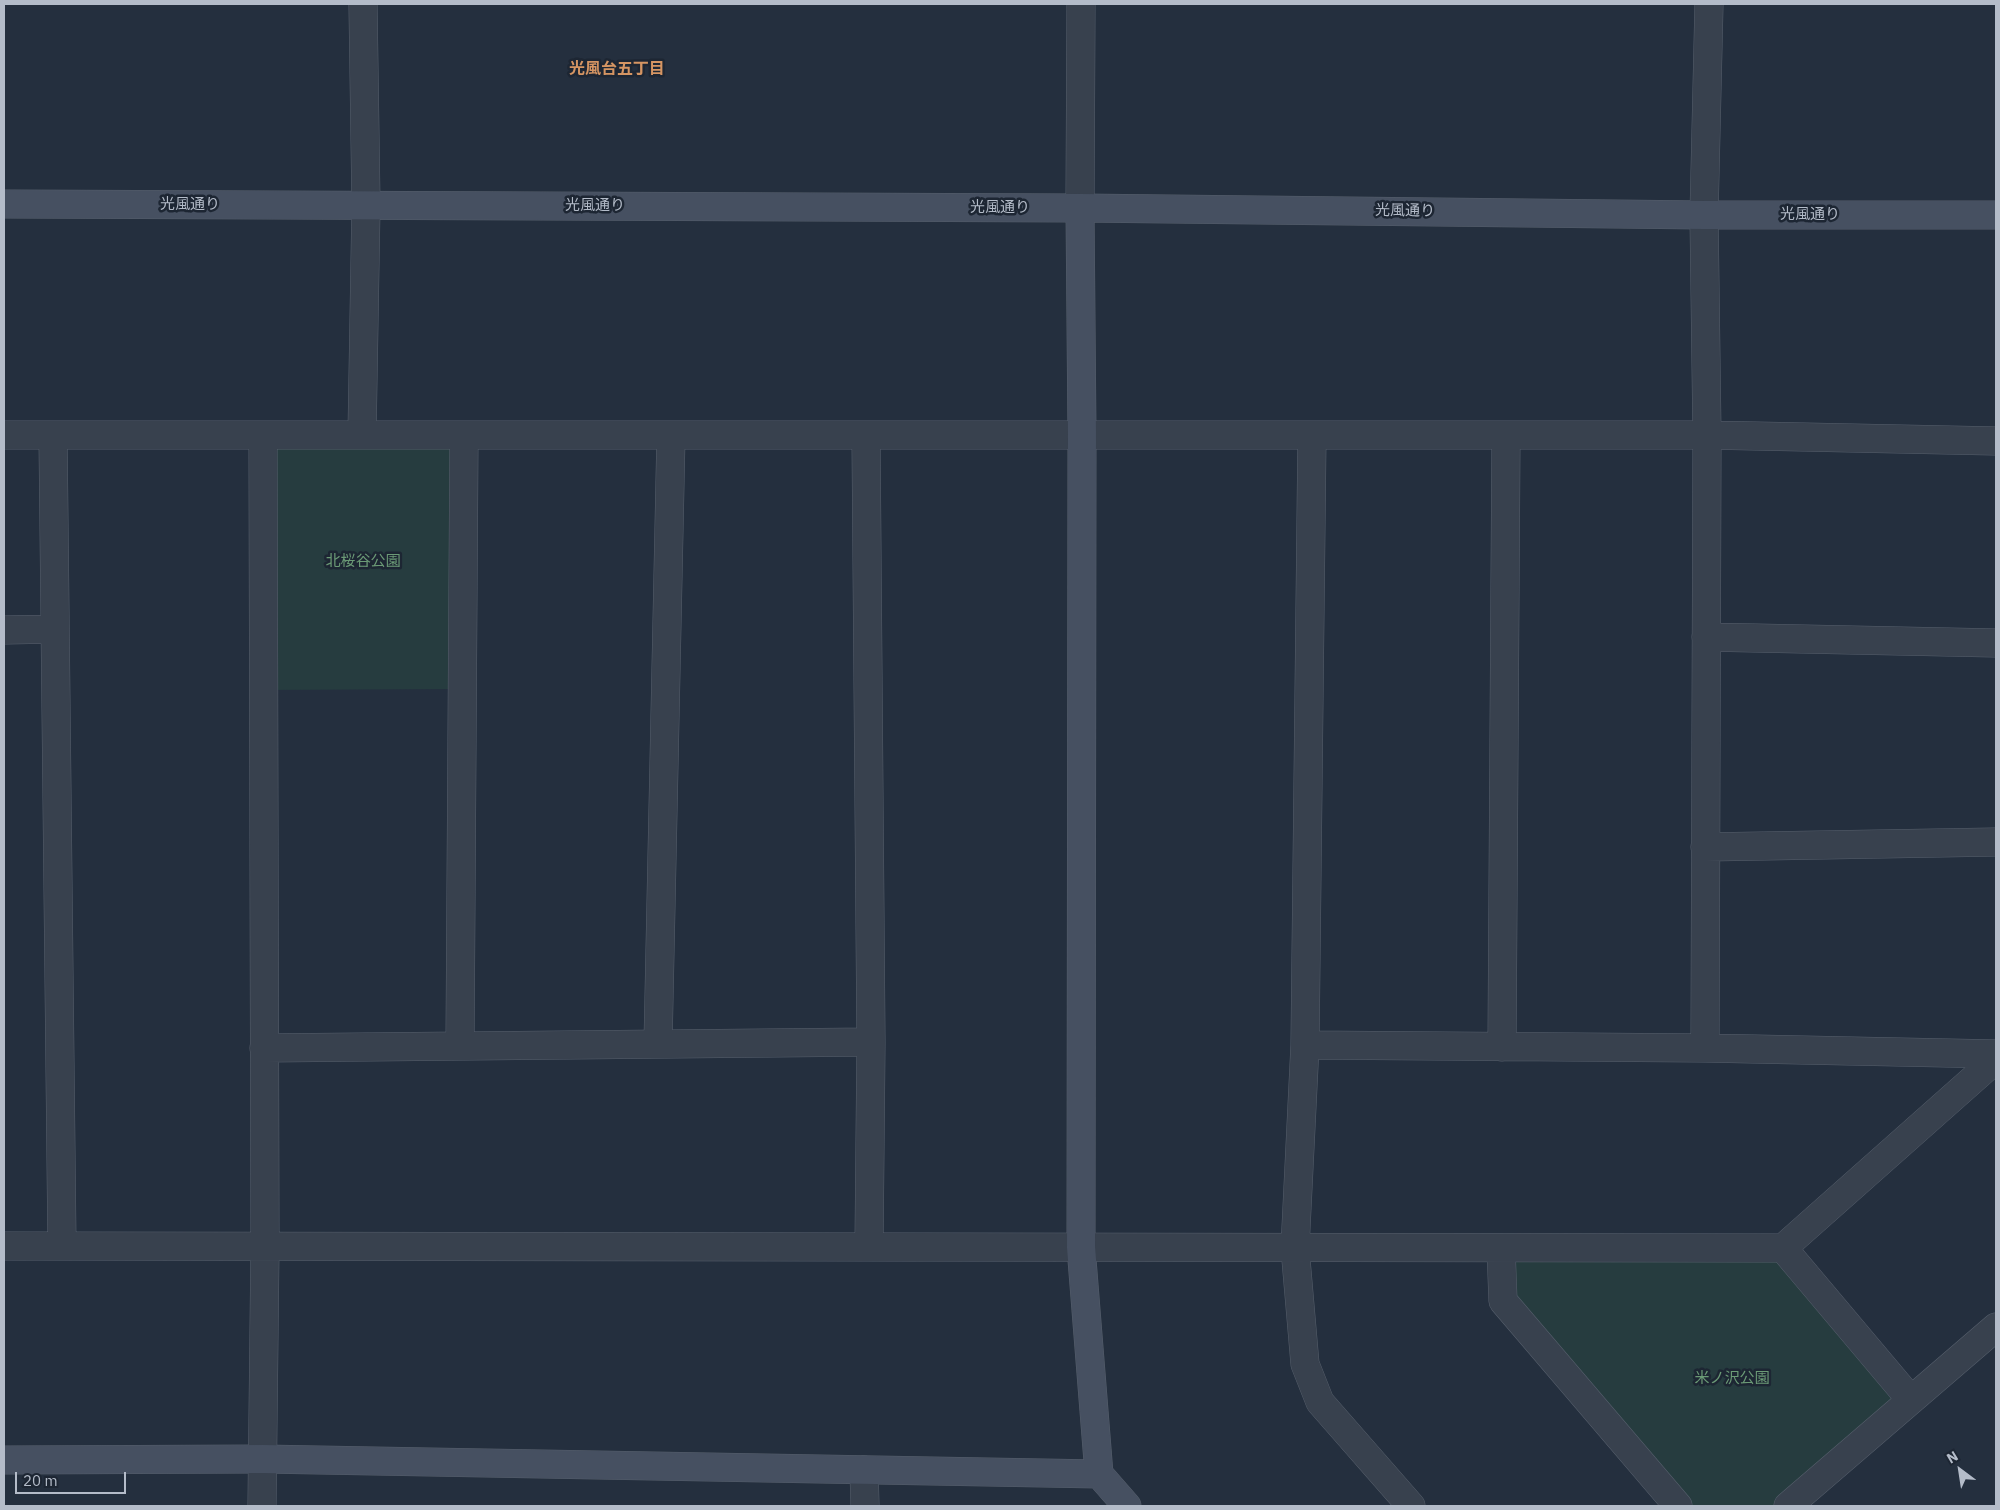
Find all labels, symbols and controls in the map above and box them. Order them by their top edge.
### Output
district label: 光風台五丁目 [569,59,665,79]
street label: 光風通り [160,196,220,214]
street label: 光風通り [565,197,625,215]
street label: 光風通り [970,199,1030,217]
street label: 光風通り [1375,201,1435,221]
street label: 光風通り [1780,206,1840,224]
park label: 北桜谷公園 [326,553,400,571]
park label: 米ノ沢公園 [1695,1370,1769,1388]
north arrow [1935,1445,1985,1495]
text: N [1943,1447,1961,1467]
scale bar [18,1462,129,1494]
text: 20 m [23,1471,58,1490]

